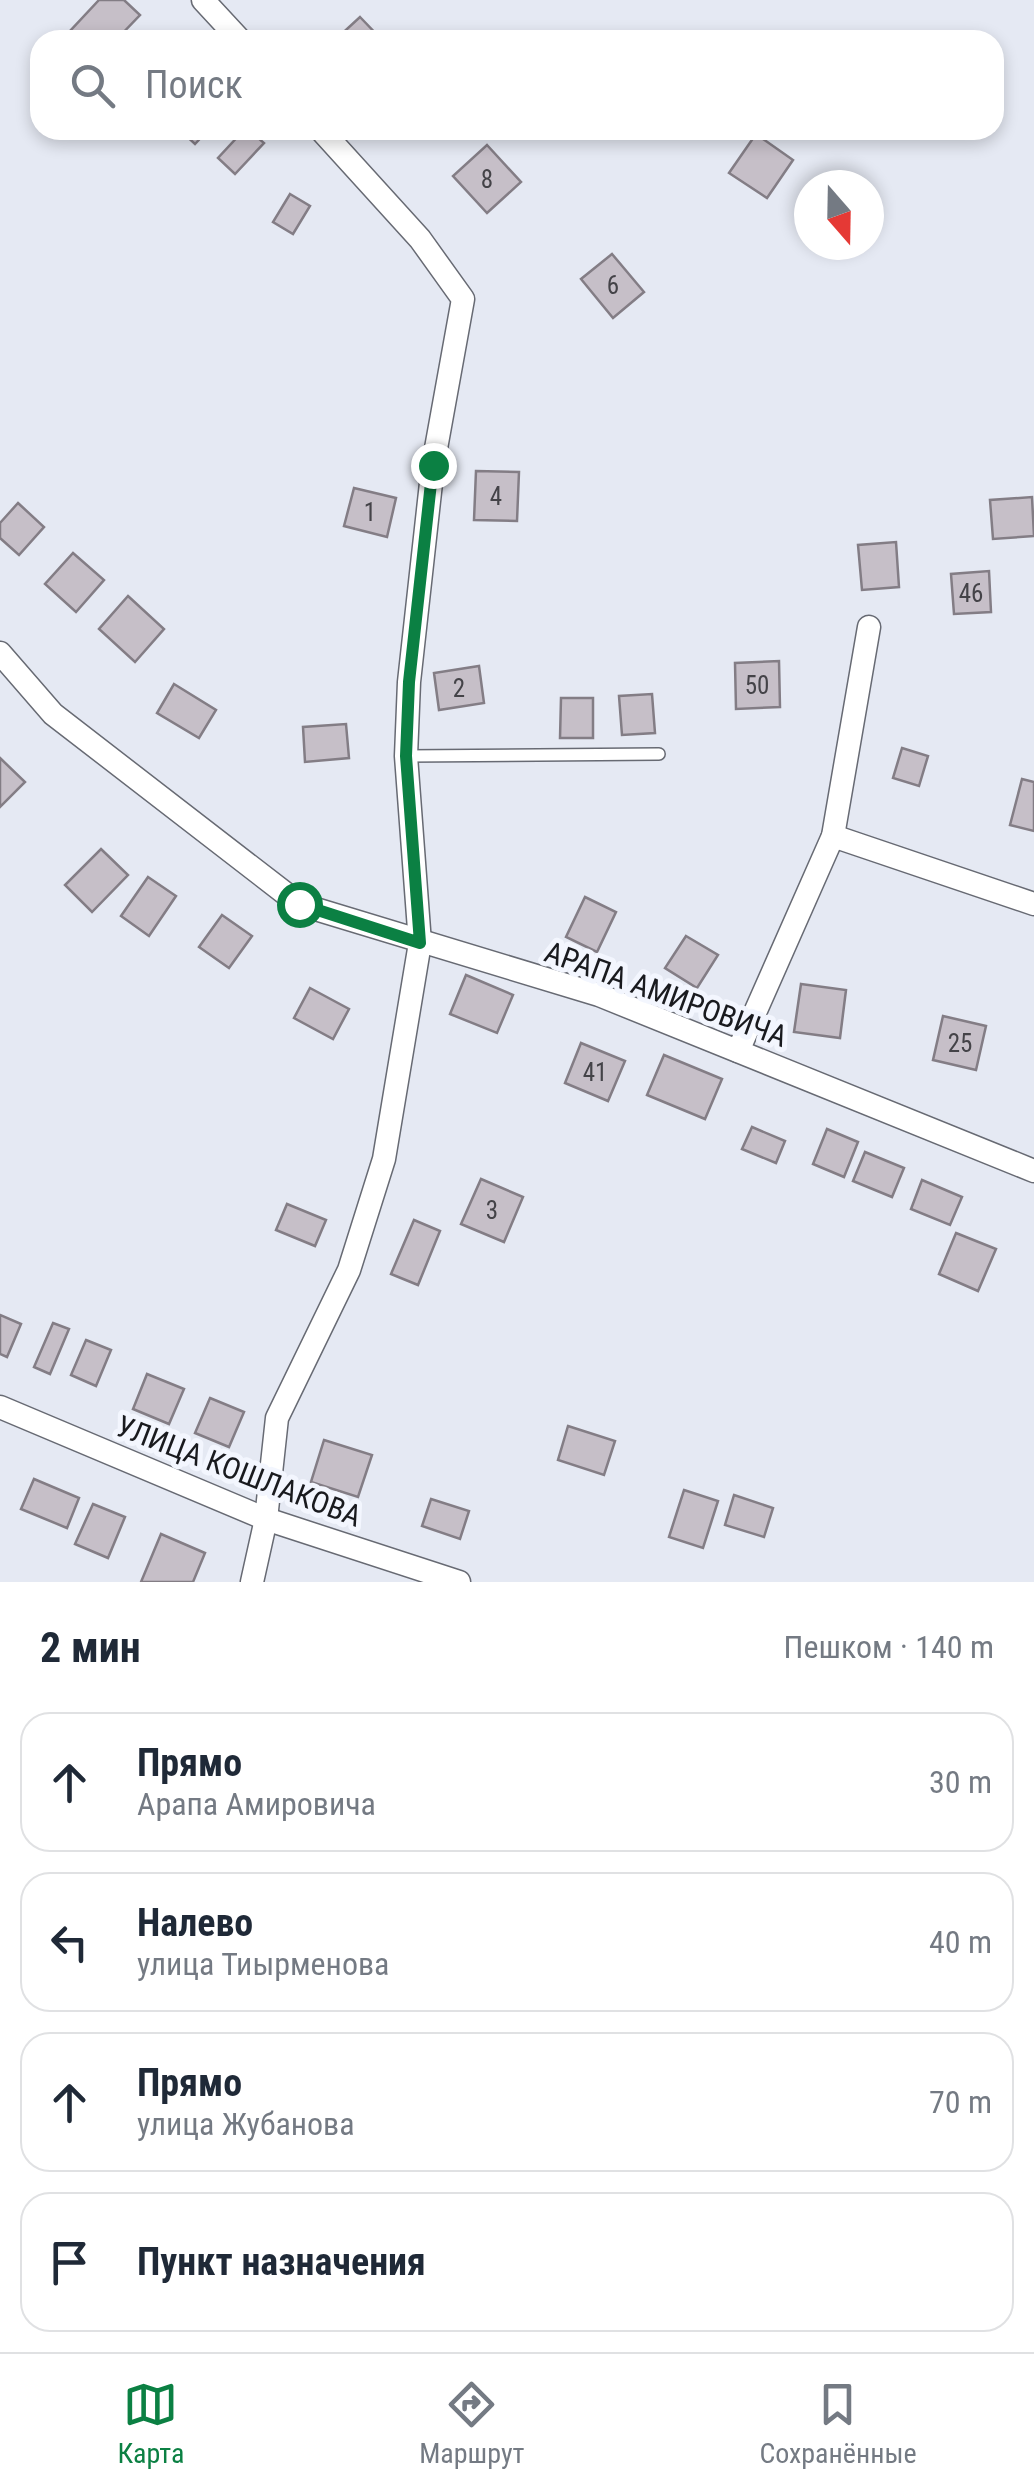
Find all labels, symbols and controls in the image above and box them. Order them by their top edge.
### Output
search box [30,30,1004,140]
icon: search [65,58,120,113]
text: Поиск [145,63,243,107]
house number: 8 [481,165,493,194]
north arrow [794,170,884,260]
house number: 6 [607,271,619,300]
route end [411,443,457,489]
house number: 4 [490,482,502,511]
house number: 1 [364,498,376,527]
house number: 46 [959,579,983,608]
house number: 50 [745,671,769,700]
house number: 2 [453,674,465,703]
route start [277,882,323,928]
street label: АРАПА АМИРОВИЧА [540,934,792,1054]
house number: 25 [948,1029,972,1058]
house number: 41 [583,1058,607,1087]
house number: 3 [486,1196,498,1225]
street label: УЛИЦА КОШЛАКОВА [112,1408,366,1534]
text: 2 мин [40,1623,141,1672]
text: Пешком · 140 m [784,1628,994,1666]
text: Прямо [137,1741,242,1785]
icon: ahead [42,1755,97,1810]
text: 30 m [929,1763,992,1801]
text: Арапа Амировича [137,1785,376,1823]
text: Налево [137,1901,253,1945]
icon: left [42,1915,97,1970]
text: 40 m [929,1923,992,1961]
text: улица Тиырменова [137,1945,389,1983]
text: Прямо [137,2061,242,2105]
icon: ahead [42,2075,97,2130]
text: 70 m [929,2083,992,2121]
text: улица Жубанова [137,2105,355,2143]
icon: arrive [42,2235,97,2290]
text: Пункт назначения [137,2240,426,2284]
tab: Карта [117,2377,184,2470]
tab: Маршрут [419,2377,525,2470]
tab: Сохранённые [759,2377,917,2470]

